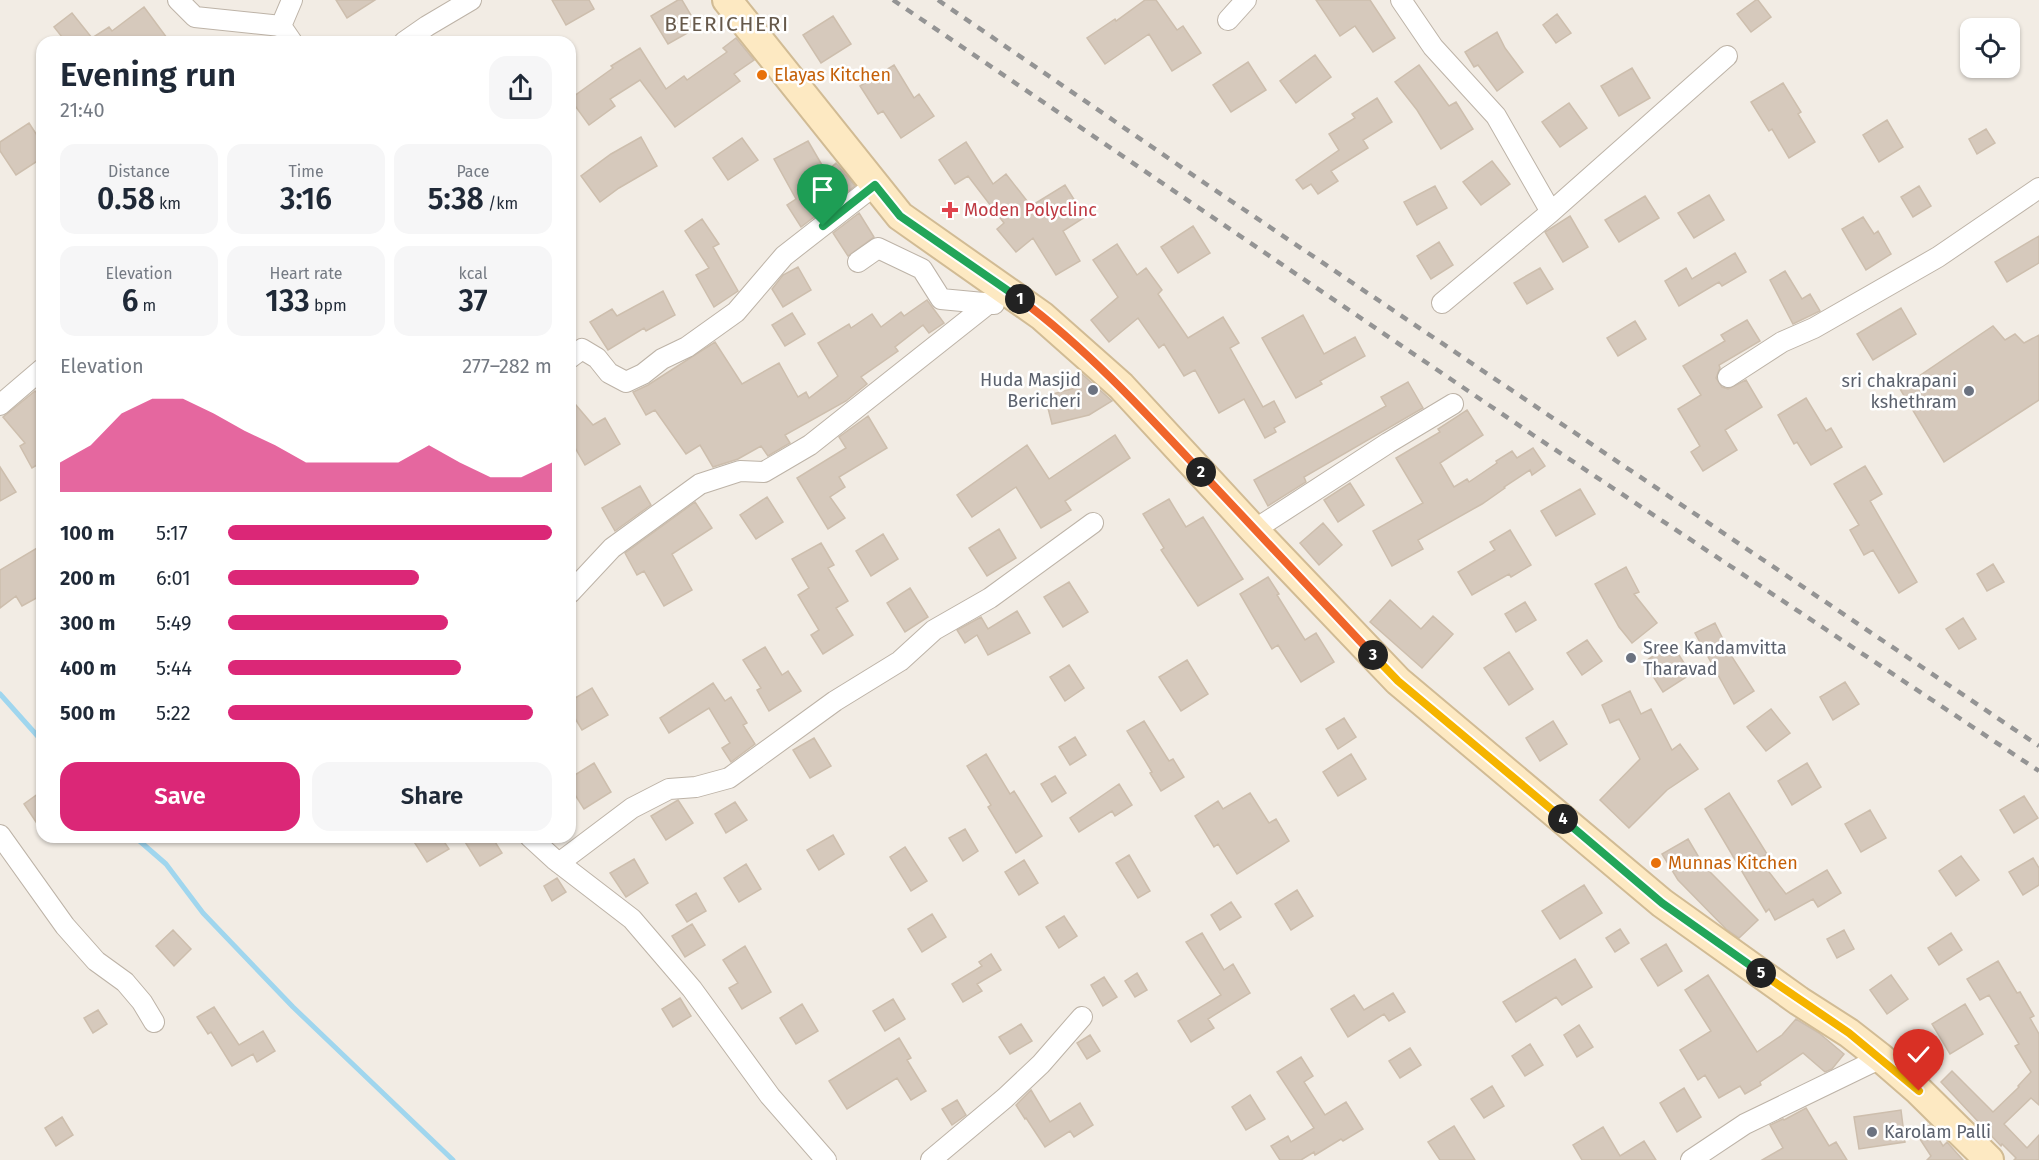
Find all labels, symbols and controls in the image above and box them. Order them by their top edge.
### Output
district label: BEERICHERI [664,11,790,37]
map controls [1960,18,2020,78]
button: locate [1960,18,2020,78]
text: Evening run [60,55,236,95]
button: share [489,56,552,119]
place label: Elayas Kitchen [774,64,891,86]
marker: Elayas Kitchen [755,68,769,82]
text: 21:40 [60,98,105,122]
text: Distance [108,162,170,181]
text: Time [288,162,324,181]
text: Pace [456,162,490,181]
pin [797,164,848,226]
icon: arrive [806,173,839,206]
text: 0.58 [97,181,155,217]
text: 3:16 [280,181,332,217]
text: 5:38 [428,181,484,217]
text: km [155,194,181,213]
text: /km [484,194,518,213]
place label: Moden Polyclinc [964,199,1097,221]
marker: Moden Polyclinc [941,201,959,219]
text: Elevation [105,264,173,283]
text: Heart rate [270,264,342,283]
text: kcal [459,264,487,283]
text: 6 [122,283,138,319]
text: 133 [265,283,310,319]
text: 37 [458,283,488,319]
pin: 1 [1005,284,1035,314]
text: 1 [1016,289,1024,308]
text: m [138,296,156,315]
text: bpm [310,296,347,315]
text: Elevation [60,354,144,378]
text: 277–282 m [462,354,552,378]
place label: Huda Masjid Bericheri [980,369,1081,412]
place label: sri chakrapani kshethram [1842,370,1957,413]
marker: Huda Masjid Bericheri [1086,383,1100,397]
marker: sri chakrapani kshethram [1962,384,1976,398]
pin: 2 [1186,457,1216,487]
text: 2 [1197,462,1205,481]
text: 100 m [60,521,114,545]
text: 5:17 [156,521,188,545]
text: 200 m [60,566,115,590]
text: 6:01 [156,566,191,590]
text: 300 m [60,611,115,635]
text: 5:49 [156,611,191,635]
place label: Sree Kandamvitta Tharavad [1643,637,1787,680]
pin: 3 [1358,640,1388,670]
text: 3 [1369,645,1377,664]
marker: Sree Kandamvitta Tharavad [1624,651,1638,665]
text: 400 m [60,656,116,680]
text: 5:44 [156,656,192,680]
text: 500 m [60,701,116,725]
text: 5:22 [156,701,191,725]
button: Save [60,762,300,831]
button: Share [312,762,552,831]
pin: 4 [1548,804,1578,834]
text: 4 [1558,809,1568,828]
place label: Munnas Kitchen [1668,852,1798,874]
marker: Munnas Kitchen [1649,856,1663,870]
pin: 5 [1746,958,1776,988]
text: 5 [1757,963,1765,982]
pin [1893,1029,1944,1091]
icon: check [1902,1038,1935,1071]
place label: Karolam Palli [1884,1121,1991,1143]
marker: Karolam Palli [1865,1125,1879,1139]

